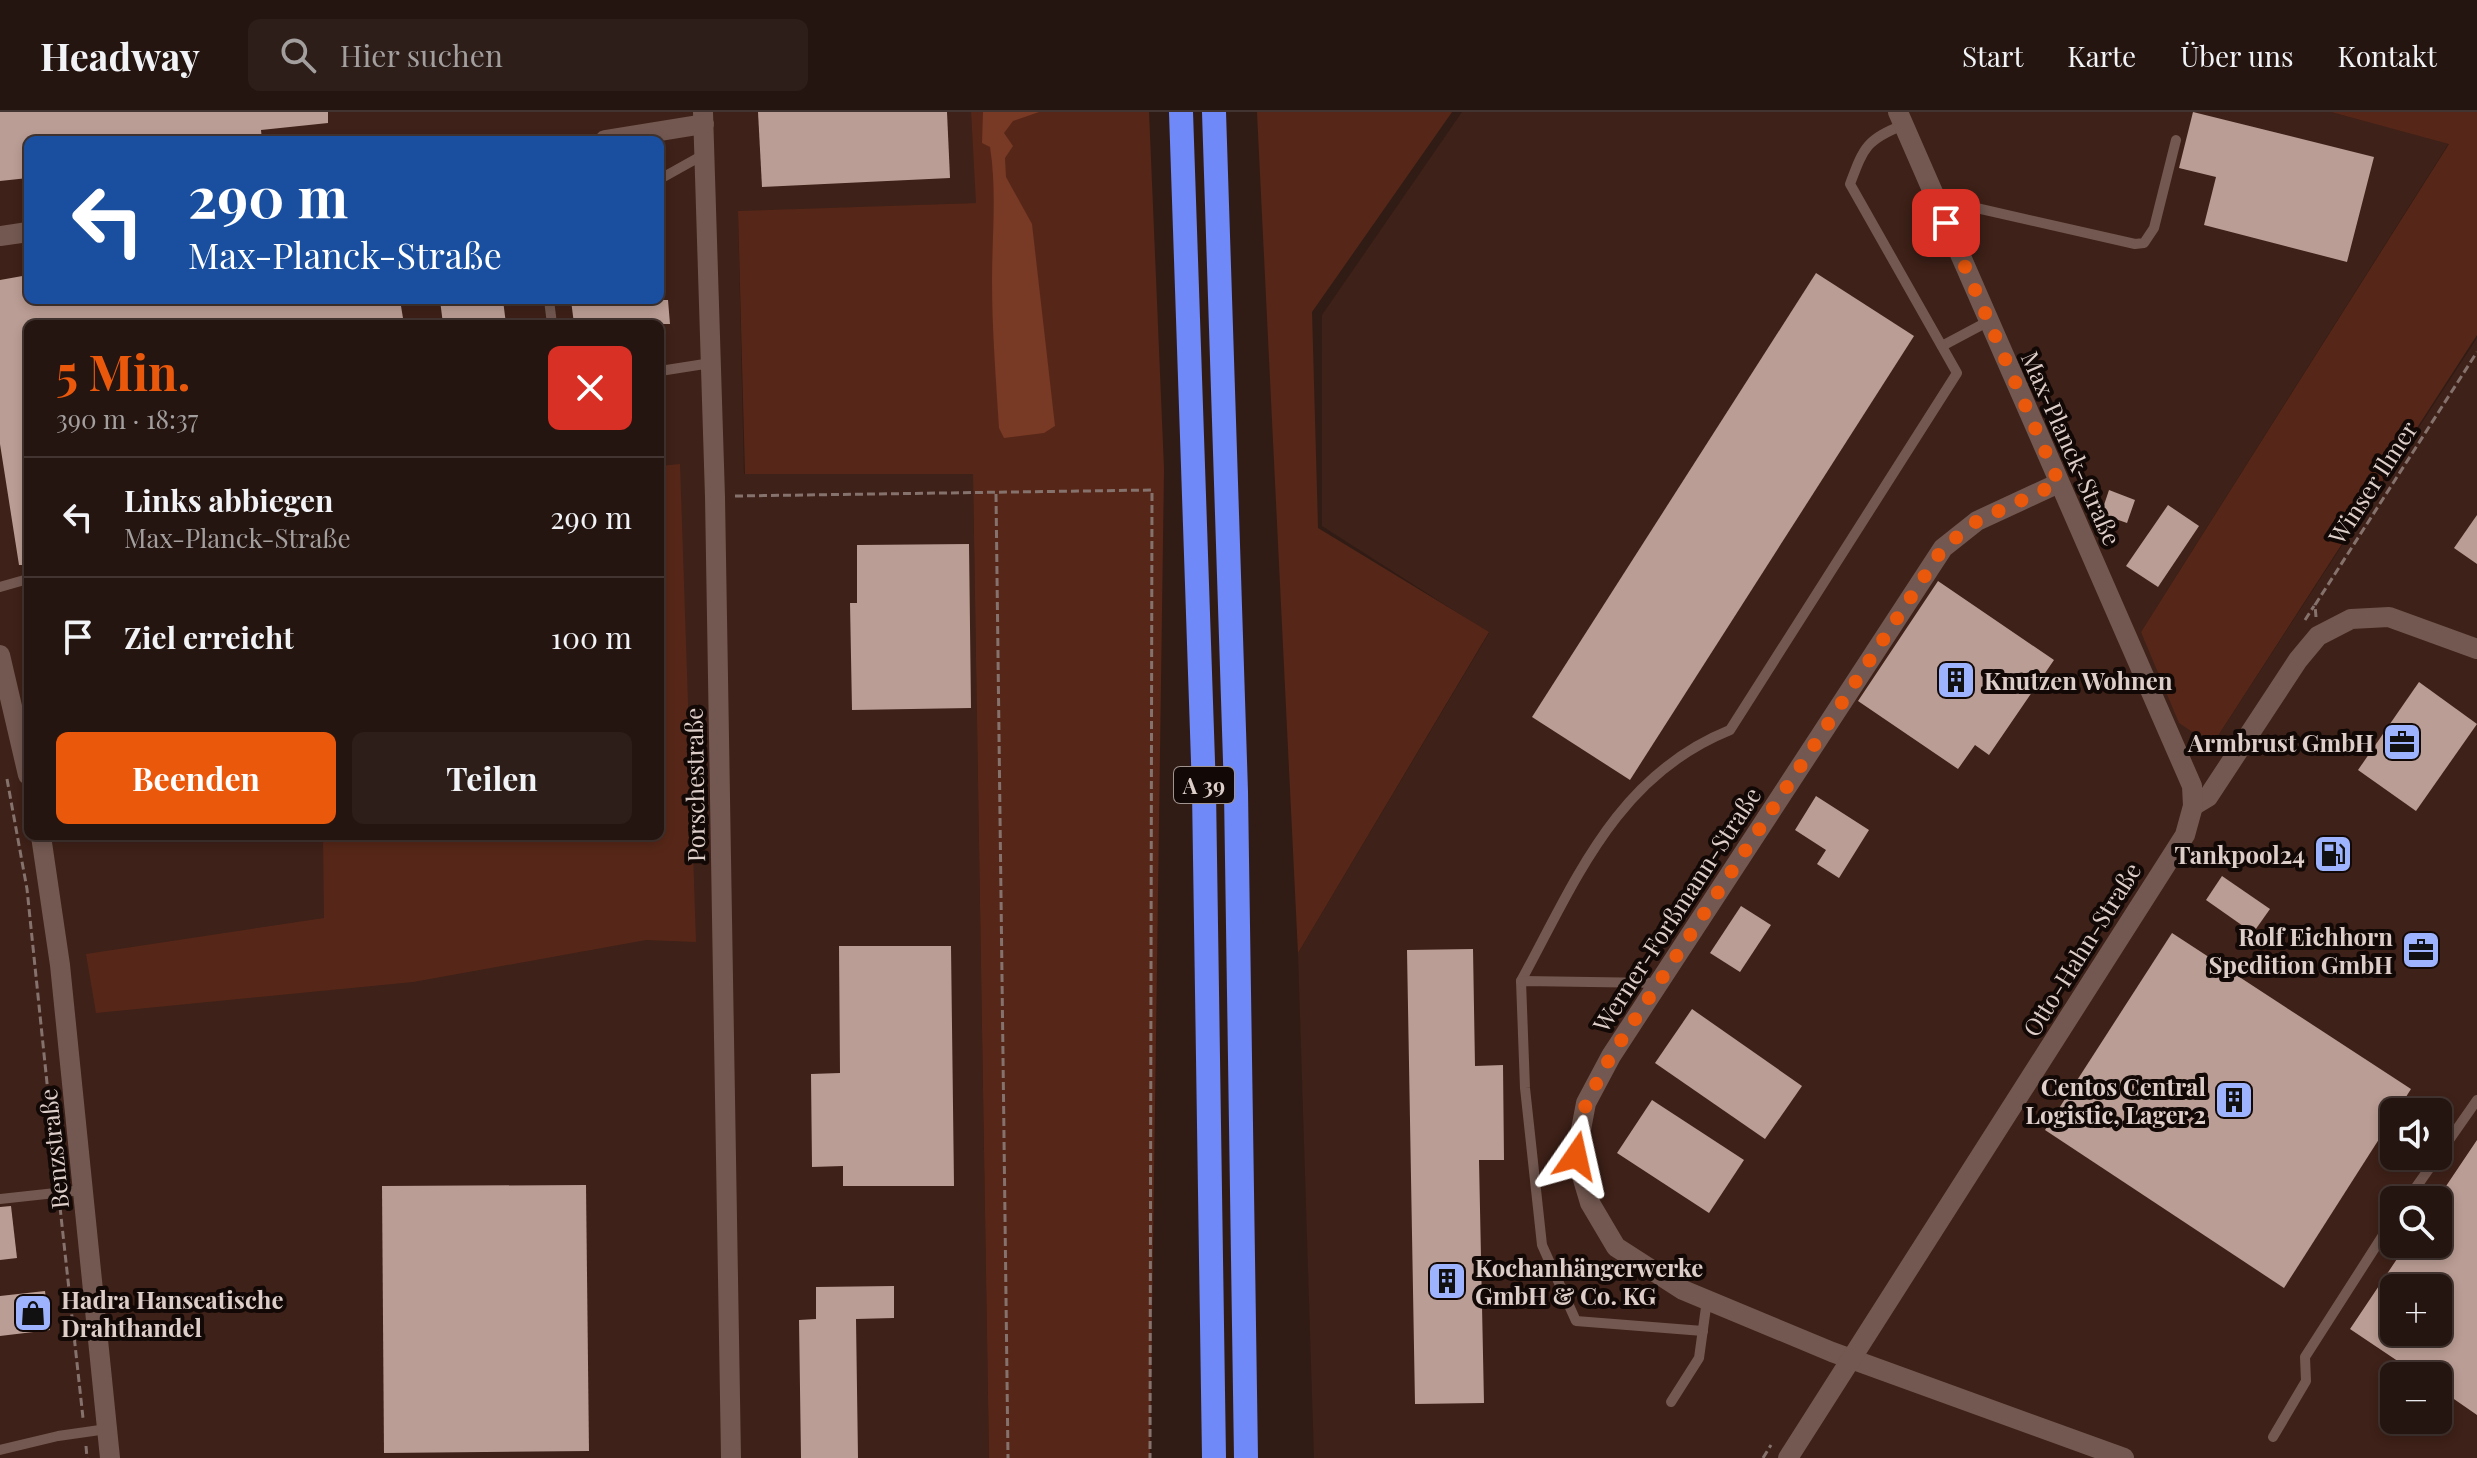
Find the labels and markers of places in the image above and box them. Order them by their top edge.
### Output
pin [1912,189,1980,257]
building icon: Knutzen Wohnen [1935,659,1977,701]
place label: Knutzen Wohnen [1984,664,2173,696]
office icon: Armbrust GmbH [2381,721,2423,763]
place label: Armbrust GmbH [2187,726,2374,758]
fuel station icon: Tankpool24 [2312,833,2354,875]
place label: Tankpool24 [2174,838,2305,870]
place label: Rolf Eichhorn Spedition GmbH [2209,920,2393,980]
office icon: Rolf Eichhorn Spedition GmbH [2400,929,2442,971]
place label: Centos Central Logistic, Lager 2 [2025,1070,2207,1130]
building icon: Centos Central Logistic, Lager 2 [2213,1079,2255,1121]
place label: Kochanhängerwerke GmbH & Co. KG [1475,1251,1703,1311]
building icon: Kochanhängerwerke GmbH & Co. KG [1426,1260,1468,1302]
place label: Hadra Hanseatische Drahthandel [61,1283,283,1343]
shop icon: Hadra Hanseatische Drahthandel [12,1292,54,1334]

